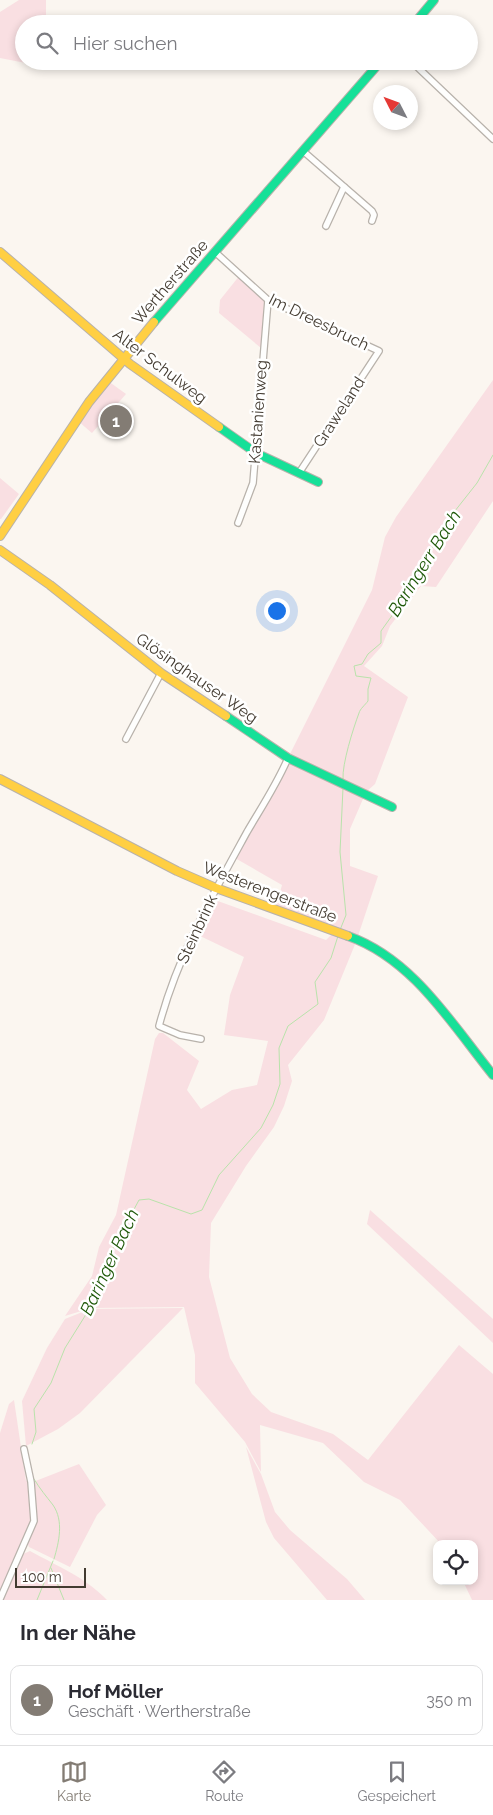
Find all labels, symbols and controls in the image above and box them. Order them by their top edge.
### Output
search box [15,15,478,70]
icon: search [33,29,61,57]
text: Hier suchen [73,32,178,54]
north arrow [373,85,418,130]
street label: Wertherstraße [128,236,212,328]
street label: Im Dreesbruch [266,290,372,354]
street label: Alter Schulweg [109,325,211,407]
street label: Kastanienweg [245,359,271,465]
street label: Graweland [309,373,369,451]
pin: 1 [100,402,132,440]
water label: Baringerr Bach [383,506,465,620]
your location [264,598,290,624]
street label: Glösinghauser Weg [133,629,261,727]
street label: Westerengerstraße [200,858,340,926]
street label: Steinbrink [173,891,221,966]
water label: Baringer Bach [75,1206,143,1318]
map controls [433,1540,478,1585]
button: locate [433,1540,478,1585]
scale bar [15,1565,86,1588]
text: 100 m [22,1569,62,1585]
text: In der Nähe [20,1620,136,1645]
text: Hof Möller [68,1680,163,1702]
text: 1 [33,1691,41,1710]
text: 350 m [426,1691,472,1710]
text: Geschäft · Wertherstraße [68,1702,251,1721]
tab: Karte [57,1758,91,1804]
tab: Route [205,1758,244,1804]
tab: Gespeichert [357,1758,436,1804]

